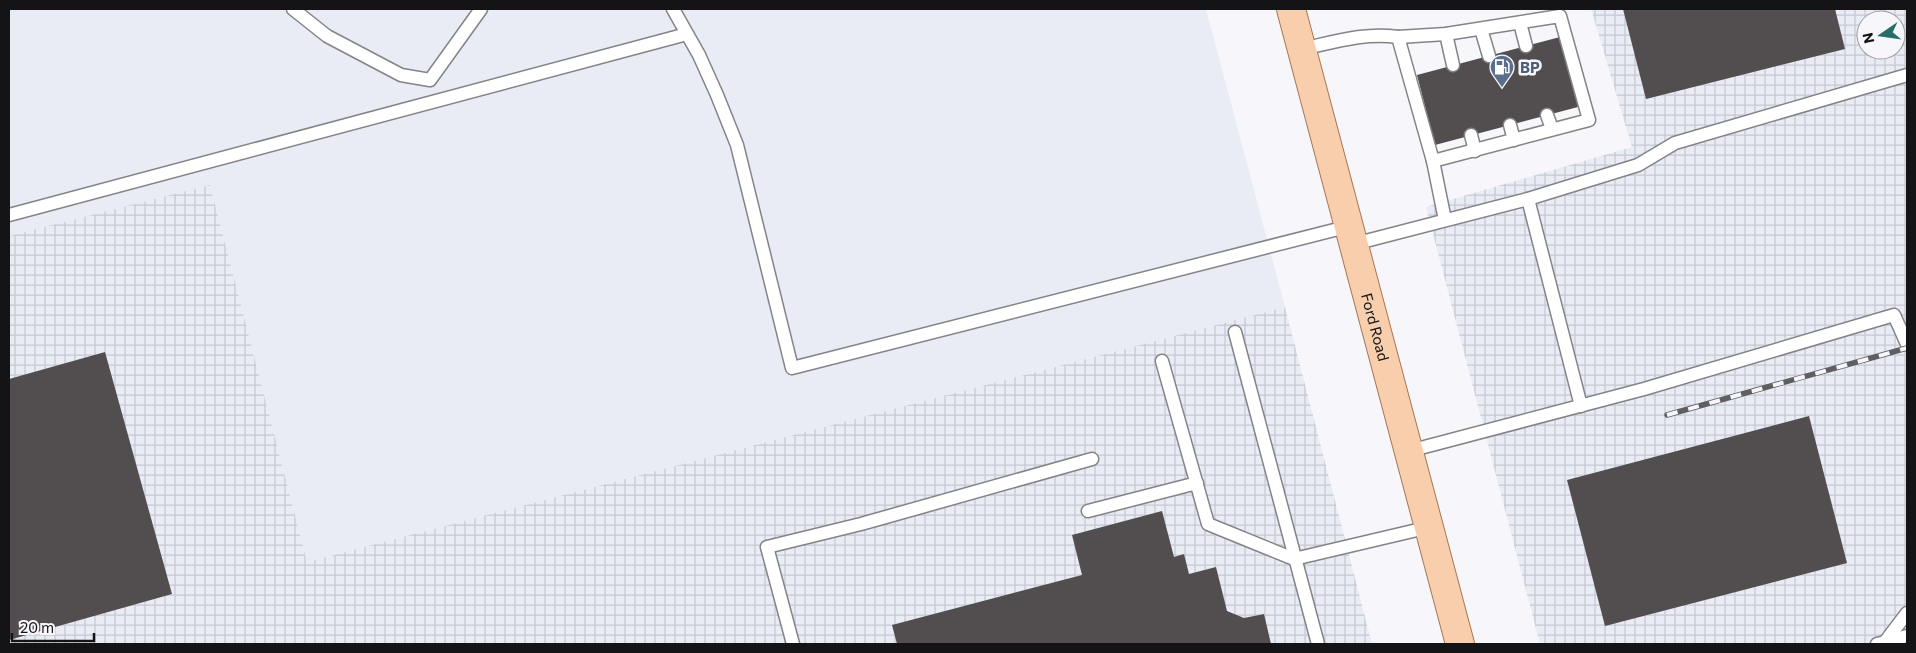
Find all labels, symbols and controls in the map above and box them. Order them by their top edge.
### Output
north arrow [1856,10,1906,60]
text: N [1858,31,1877,45]
fuel station icon: BP [1489,54,1515,88]
place label: BP [1520,58,1540,76]
street label: Ford Road [1358,291,1393,363]
scale bar [12,610,95,642]
text: 20 m [20,618,54,636]

